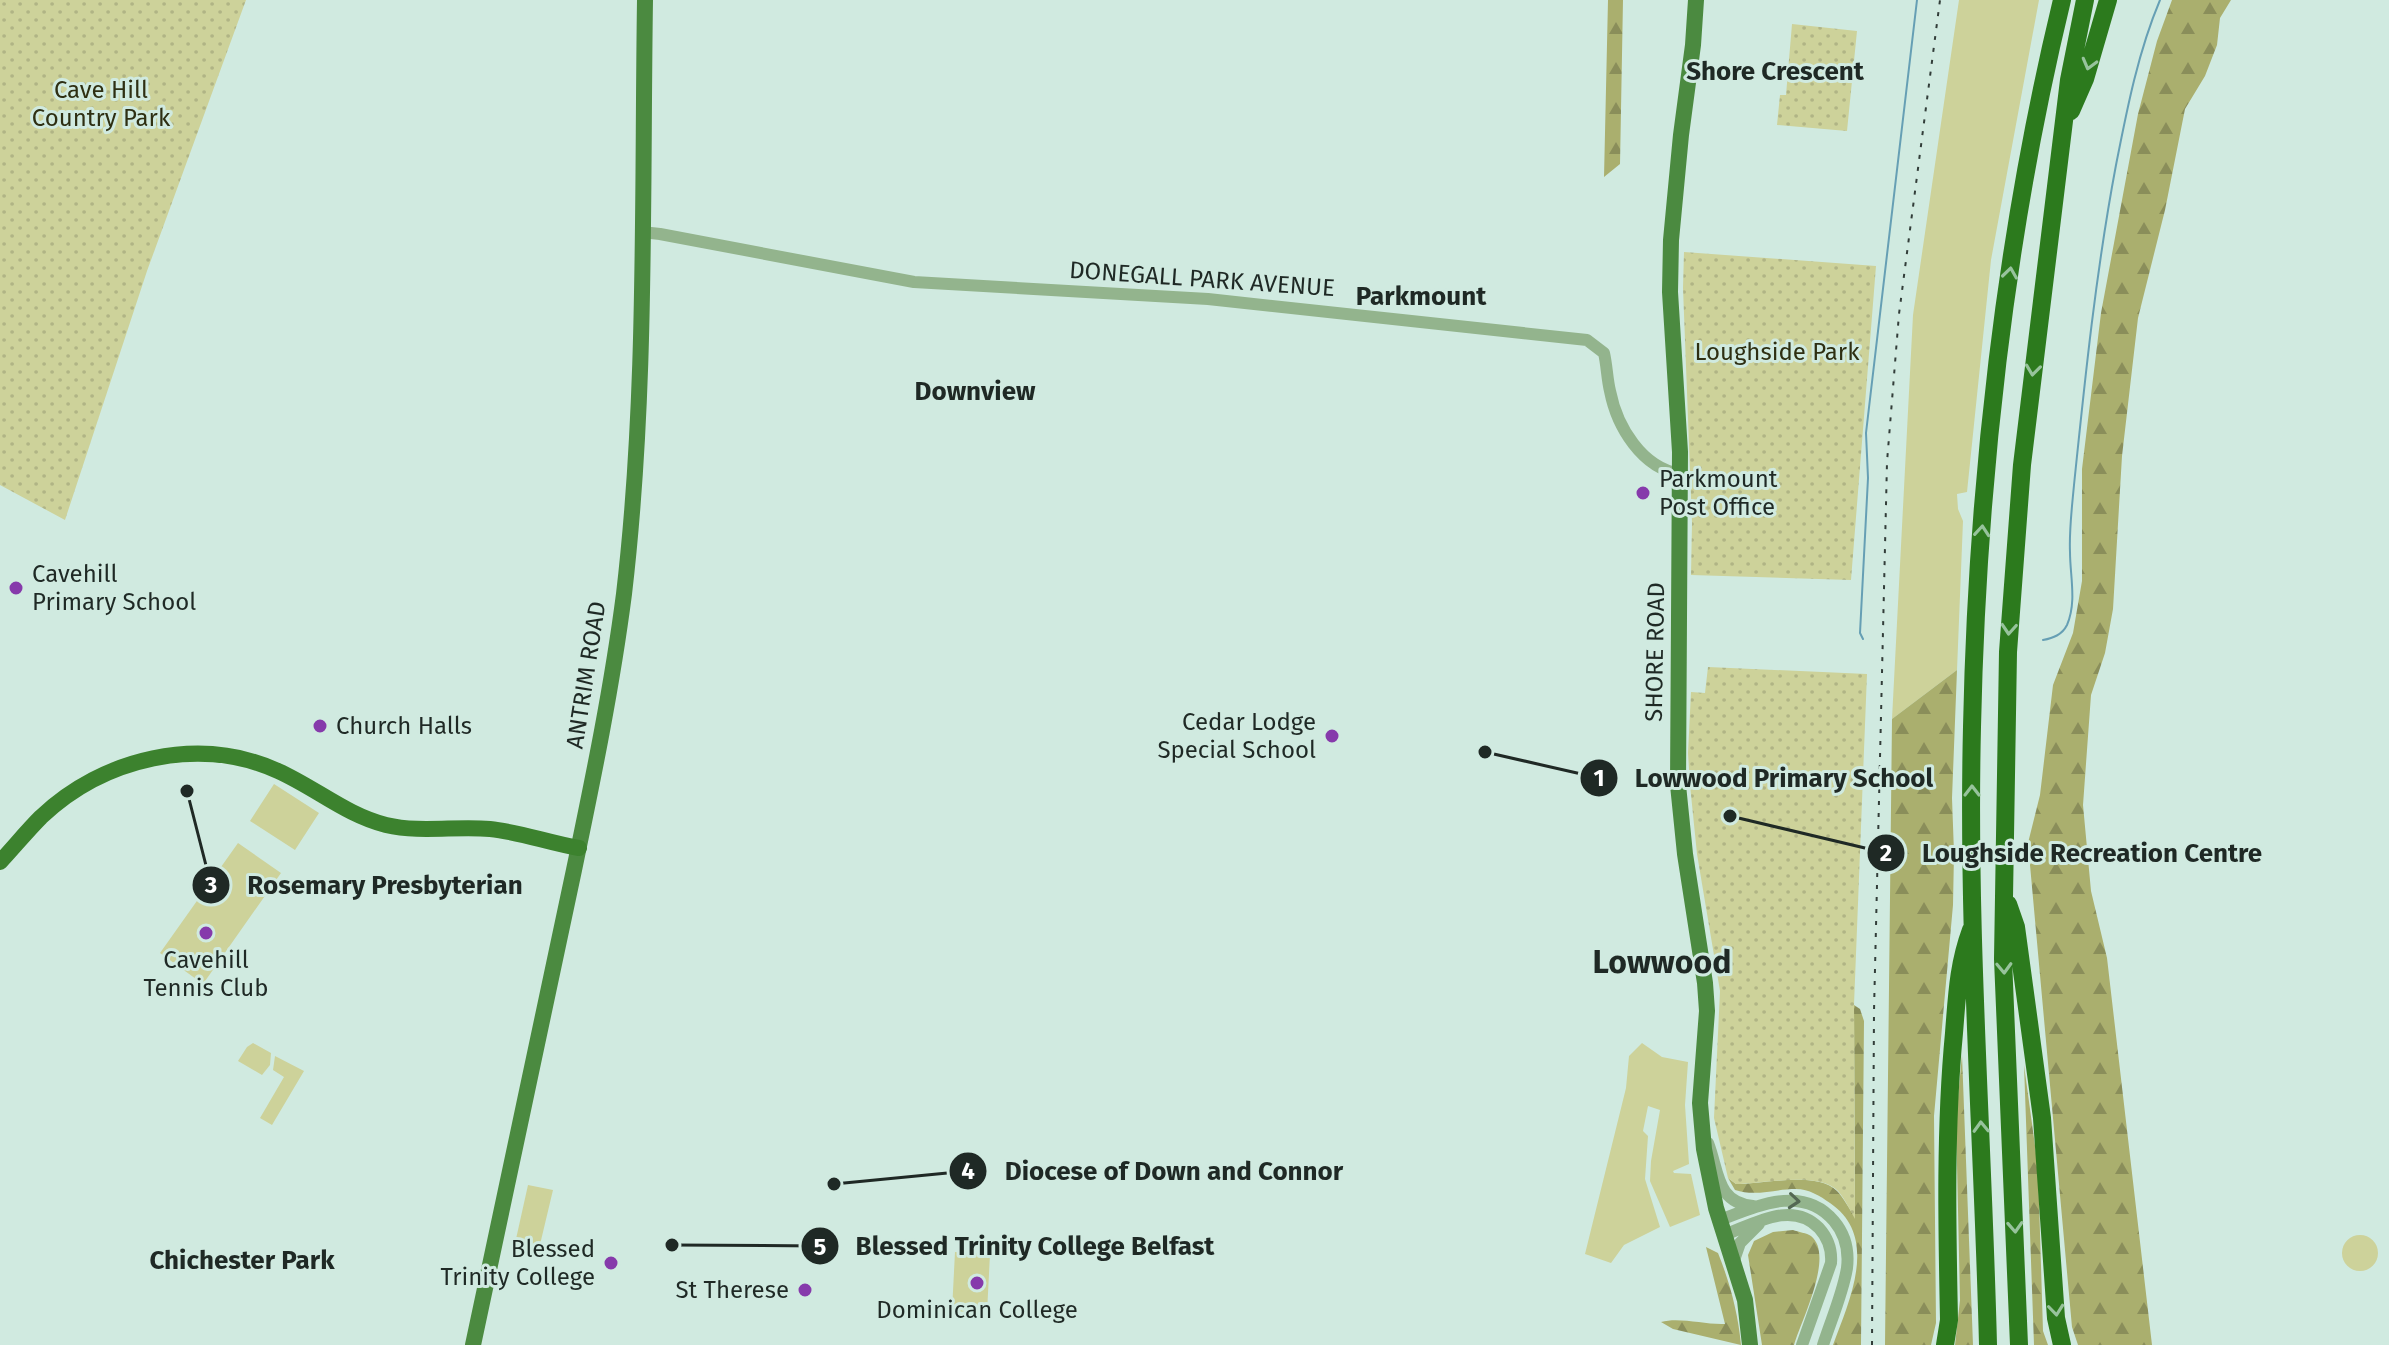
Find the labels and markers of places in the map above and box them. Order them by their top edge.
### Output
place label: Parkmount Post Office [1659,465,1778,521]
marker: Parkmount Post Office [1634,484,1652,502]
place label: Cavehill Primary School [32,560,196,616]
marker: Cavehill Primary School [7,579,25,597]
place label: Cedar Lodge Special School [1157,708,1316,764]
place label: Church Halls [336,712,472,740]
marker: Church Halls [311,717,329,735]
marker: Cedar Lodge Special School [1323,727,1341,745]
callout: Lowwood Primary School [1579,753,1950,803]
callout: Loughside Recreation Centre [1866,828,2278,878]
callout: Rosemary Presbyterian [191,860,539,910]
marker: Cavehill Tennis Club [197,924,215,942]
place label: Cavehill Tennis Club [143,946,269,1002]
callout: Diocese of Down and Connor [948,1146,1359,1196]
callout: Blessed Trinity College Belfast [800,1221,1231,1271]
place label: Blessed Trinity College [441,1235,595,1291]
marker: Blessed Trinity College [602,1254,620,1272]
marker: Dominican College [968,1274,986,1292]
place label: St Therese [675,1276,789,1304]
marker: St Therese [796,1281,814,1299]
place label: Dominican College [876,1296,1078,1324]

